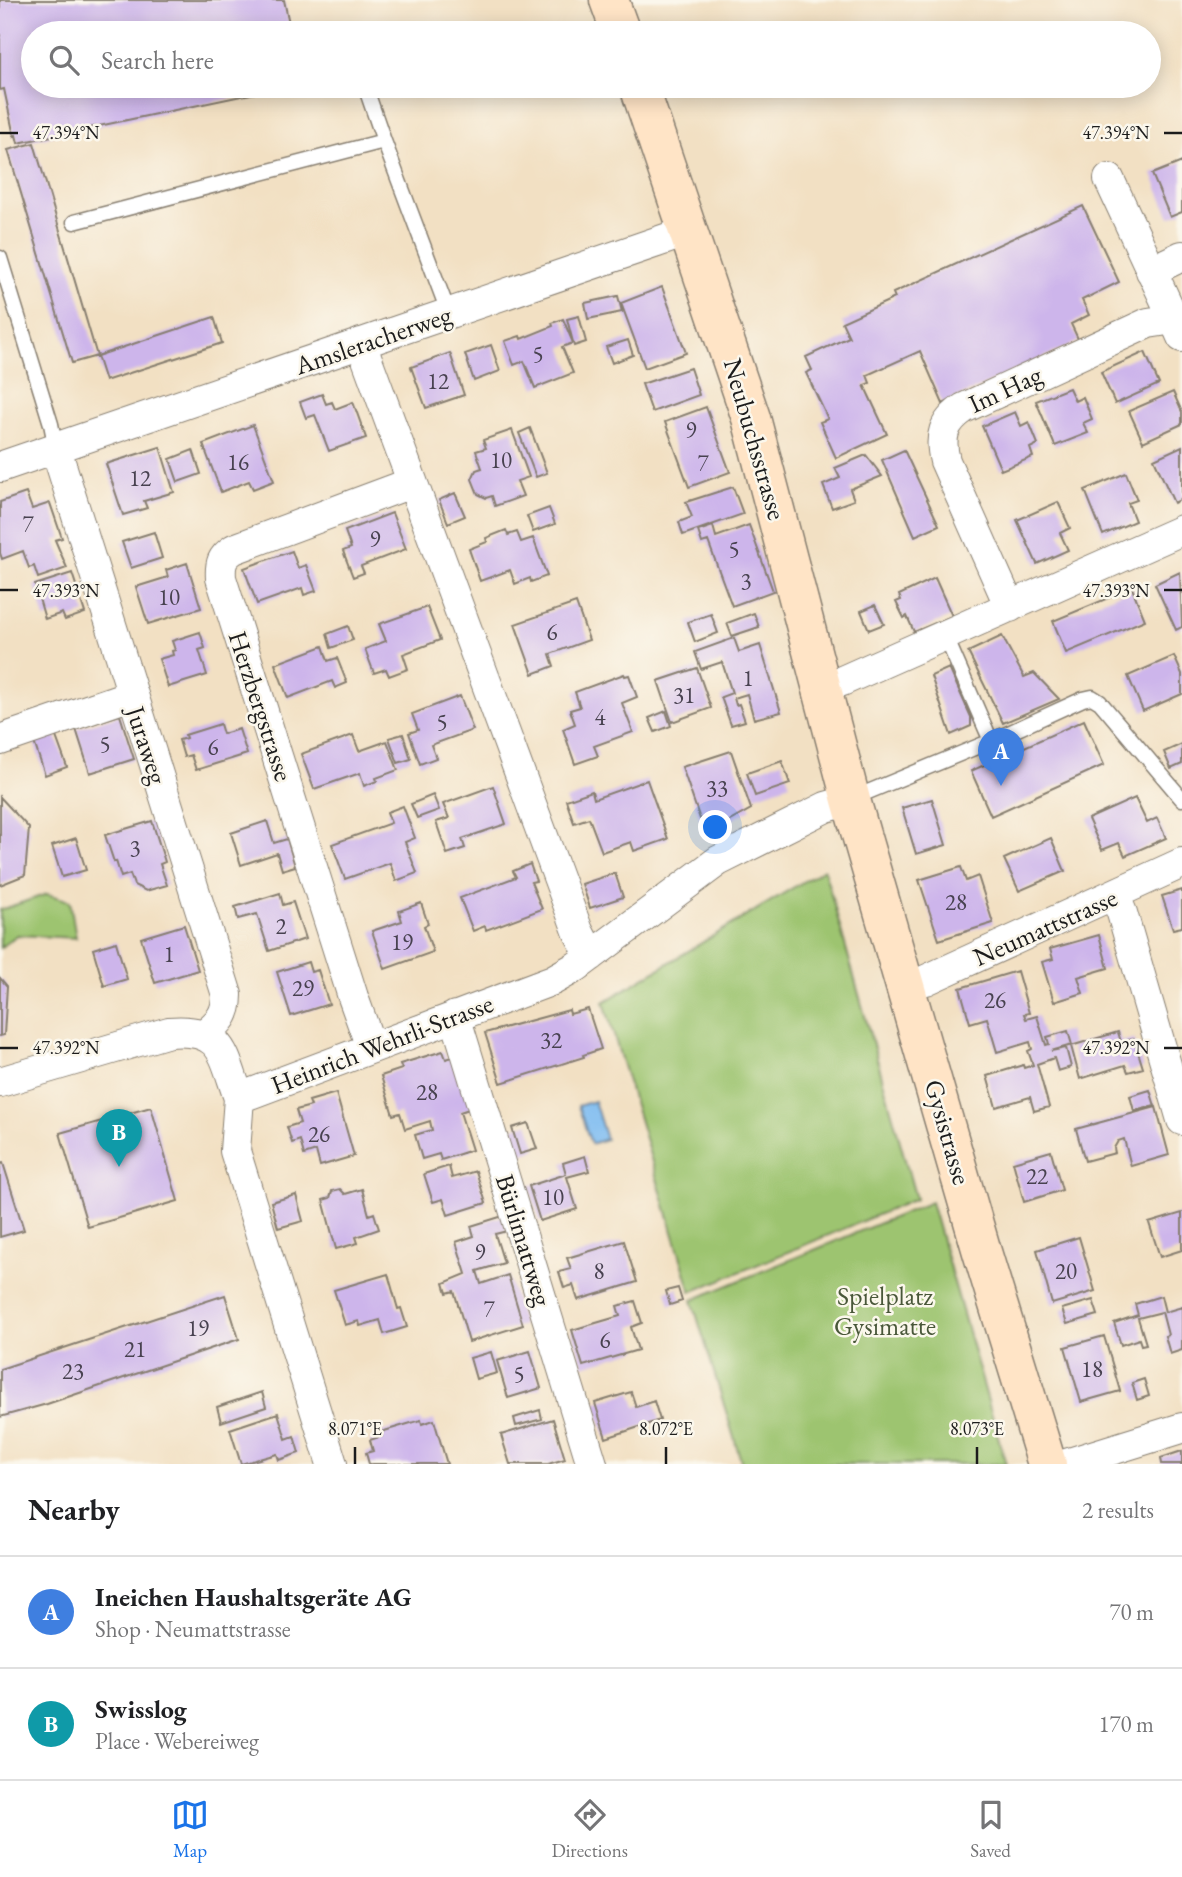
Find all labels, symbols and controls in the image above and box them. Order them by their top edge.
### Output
search box [21,21,1161,98]
icon: search [45,41,83,79]
text: Search here [101,43,214,77]
text: 47.394°N [33,121,100,144]
text: 47.394°N [1083,121,1150,144]
street label: Amsleracherweg [289,297,456,383]
house number: 5 [532,339,544,369]
street label: Neubuchsstrasse [716,354,794,524]
street label: Im Hag [963,357,1048,421]
house number: 12 [427,366,449,396]
house number: 9 [685,415,697,445]
house number: 10 [490,445,512,475]
house number: 16 [227,447,249,477]
house number: 7 [697,448,709,478]
house number: 12 [129,463,151,493]
house number: 7 [22,509,34,539]
house number: 9 [369,524,381,554]
house number: 5 [728,534,740,564]
house number: 3 [740,566,752,596]
text: 47.393°N [33,579,100,602]
text: 47.393°N [1083,579,1150,602]
house number: 10 [158,582,180,612]
house number: 6 [546,617,558,647]
street label: Herzbergstrasse [221,627,301,785]
house number: 1 [742,663,754,693]
house number: 31 [673,680,695,710]
street label: Juraweg [118,700,176,789]
house number: 4 [594,702,606,732]
house number: 5 [436,707,448,737]
pin: A [978,728,1024,786]
house number: 5 [99,729,111,759]
house number: 6 [207,732,219,762]
house number: 33 [706,773,728,803]
your location [698,810,732,844]
house number: 3 [129,833,141,863]
street label: Neumattstrasse [968,880,1122,974]
house number: 28 [945,887,967,917]
house number: 2 [275,911,287,941]
house number: 19 [391,927,413,957]
house number: 1 [163,939,175,969]
house number: 29 [292,973,314,1003]
house number: 26 [984,985,1006,1015]
street label: Heinrich Wehrli-Strasse [266,986,498,1102]
house number: 32 [540,1025,562,1055]
text: 47.392°N [33,1036,100,1059]
text: 47.392°N [1083,1036,1150,1059]
street label: Gysistrasse [917,1076,979,1188]
house number: 28 [416,1077,438,1107]
pin: B [96,1109,142,1167]
house number: 26 [308,1119,330,1149]
house number: 22 [1026,1161,1048,1191]
street label: Bürlimattweg [488,1170,560,1311]
house number: 10 [542,1182,564,1212]
house number: 9 [474,1237,486,1267]
house number: 8 [593,1256,605,1286]
house number: 20 [1055,1256,1077,1286]
park label: Spielplatz Gysimatte [834,1279,936,1343]
house number: 7 [483,1294,495,1324]
house number: 19 [187,1313,209,1343]
house number: 6 [599,1325,611,1355]
house number: 21 [124,1334,146,1364]
house number: 18 [1081,1354,1103,1384]
house number: 23 [62,1356,84,1386]
house number: 5 [513,1359,525,1389]
text: 8.071°E [328,1417,382,1440]
text: 8.072°E [639,1417,693,1440]
text: 8.073°E [950,1417,1004,1440]
text: Nearby [28,1490,120,1529]
text: 2 results [1082,1495,1154,1525]
text: Ineichen Haushaltsgeräte AG [95,1580,412,1614]
text: A [43,1597,59,1627]
text: 70 m [1109,1597,1154,1627]
text: Shop · Neumattstrasse [95,1614,291,1644]
text: Swisslog [95,1692,187,1726]
text: B [44,1709,58,1739]
text: 170 m [1098,1709,1154,1739]
text: Place · Webereiweg [95,1726,259,1756]
tab: Map [171,1796,209,1863]
tab: Directions [551,1796,628,1863]
tab: Saved [970,1796,1011,1863]

